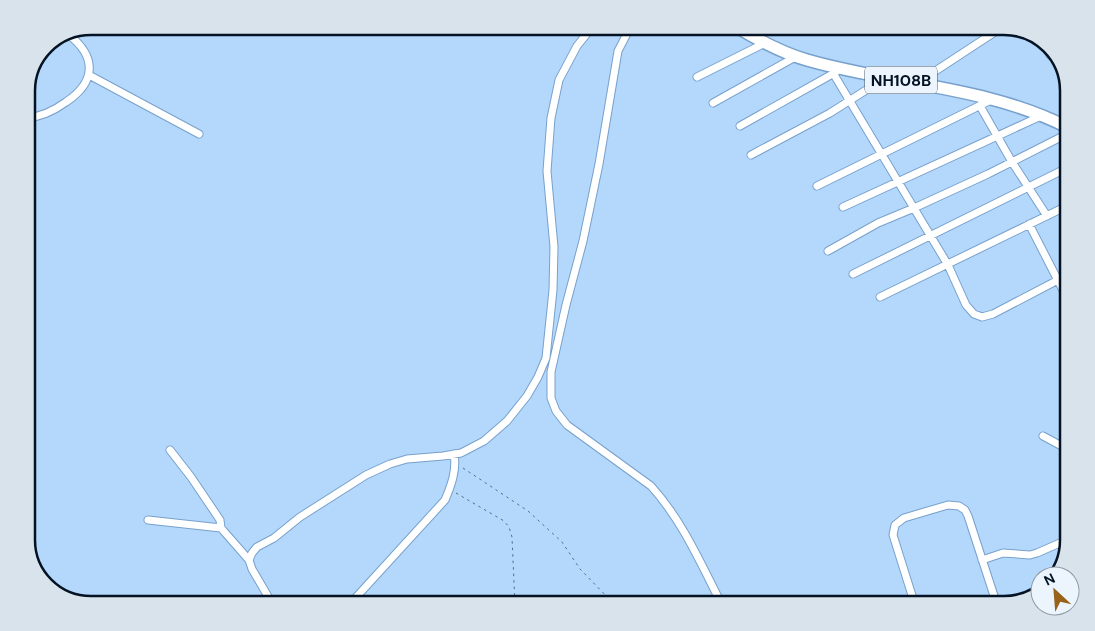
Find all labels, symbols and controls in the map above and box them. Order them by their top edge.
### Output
road number: NH108B [865,66,937,94]
north arrow [1030,566,1080,616]
text: N [1041,569,1058,590]

